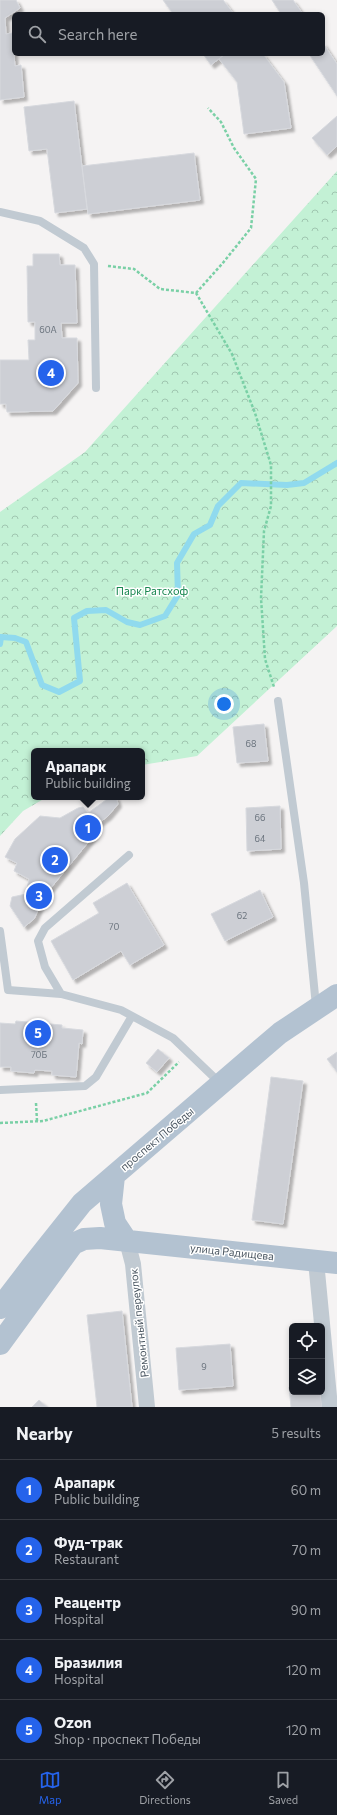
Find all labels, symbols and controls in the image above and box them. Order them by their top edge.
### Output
search box [12,12,325,56]
icon: search [26,23,48,45]
text: Search here [58,25,137,43]
house number: 60А [39,324,57,335]
pin: 4 [38,358,64,388]
park label: Парк Ратсхоф [116,584,188,597]
your location [214,694,234,714]
house number: 68 [246,738,256,749]
popup [31,748,145,800]
text: Арапарк [45,757,107,775]
text: Public building [45,775,131,791]
house number: 66 [255,812,265,823]
pin: 1 [75,813,101,843]
house number: 64 [255,833,266,844]
pin: 2 [42,845,68,875]
pin: 3 [26,881,52,911]
house number: 62 [237,910,247,921]
house number: 70 [109,921,119,932]
pin: 5 [25,1018,51,1048]
house number: 70Б [31,1049,47,1060]
street label: проспект Победы [117,1104,196,1173]
street label: улица Радищева [190,1241,275,1262]
street label: Ремонтный переулок [126,1268,151,1378]
map controls [289,1323,325,1395]
button: locate [289,1323,325,1359]
button: layers [289,1359,325,1395]
house number: 9 [201,1361,207,1372]
text: Nearby [16,1423,73,1444]
text: 5 results [271,1425,321,1441]
text: Арапарк [54,1473,115,1491]
text: 1 [26,1482,32,1498]
text: 60 m [291,1482,321,1498]
text: Public building [54,1491,140,1507]
text: Фуд-трак [54,1533,123,1551]
text: 2 [25,1542,33,1558]
text: 70 m [292,1542,321,1558]
text: Restaurant [54,1551,119,1567]
text: Реацентр [54,1593,121,1611]
text: 3 [25,1602,33,1618]
text: 90 m [291,1602,321,1618]
text: Hospital [54,1611,104,1627]
text: Бразилия [54,1653,122,1671]
text: 4 [25,1662,33,1678]
text: 120 m [286,1662,321,1678]
text: Hospital [54,1671,104,1687]
text: Ozon [54,1713,92,1731]
text: 5 [25,1722,33,1738]
text: 120 m [286,1722,321,1738]
text: Shop · проспект Победы [54,1731,201,1747]
tab: Map [39,1769,62,1806]
tab: Directions [139,1769,191,1806]
tab: Saved [268,1769,298,1806]

